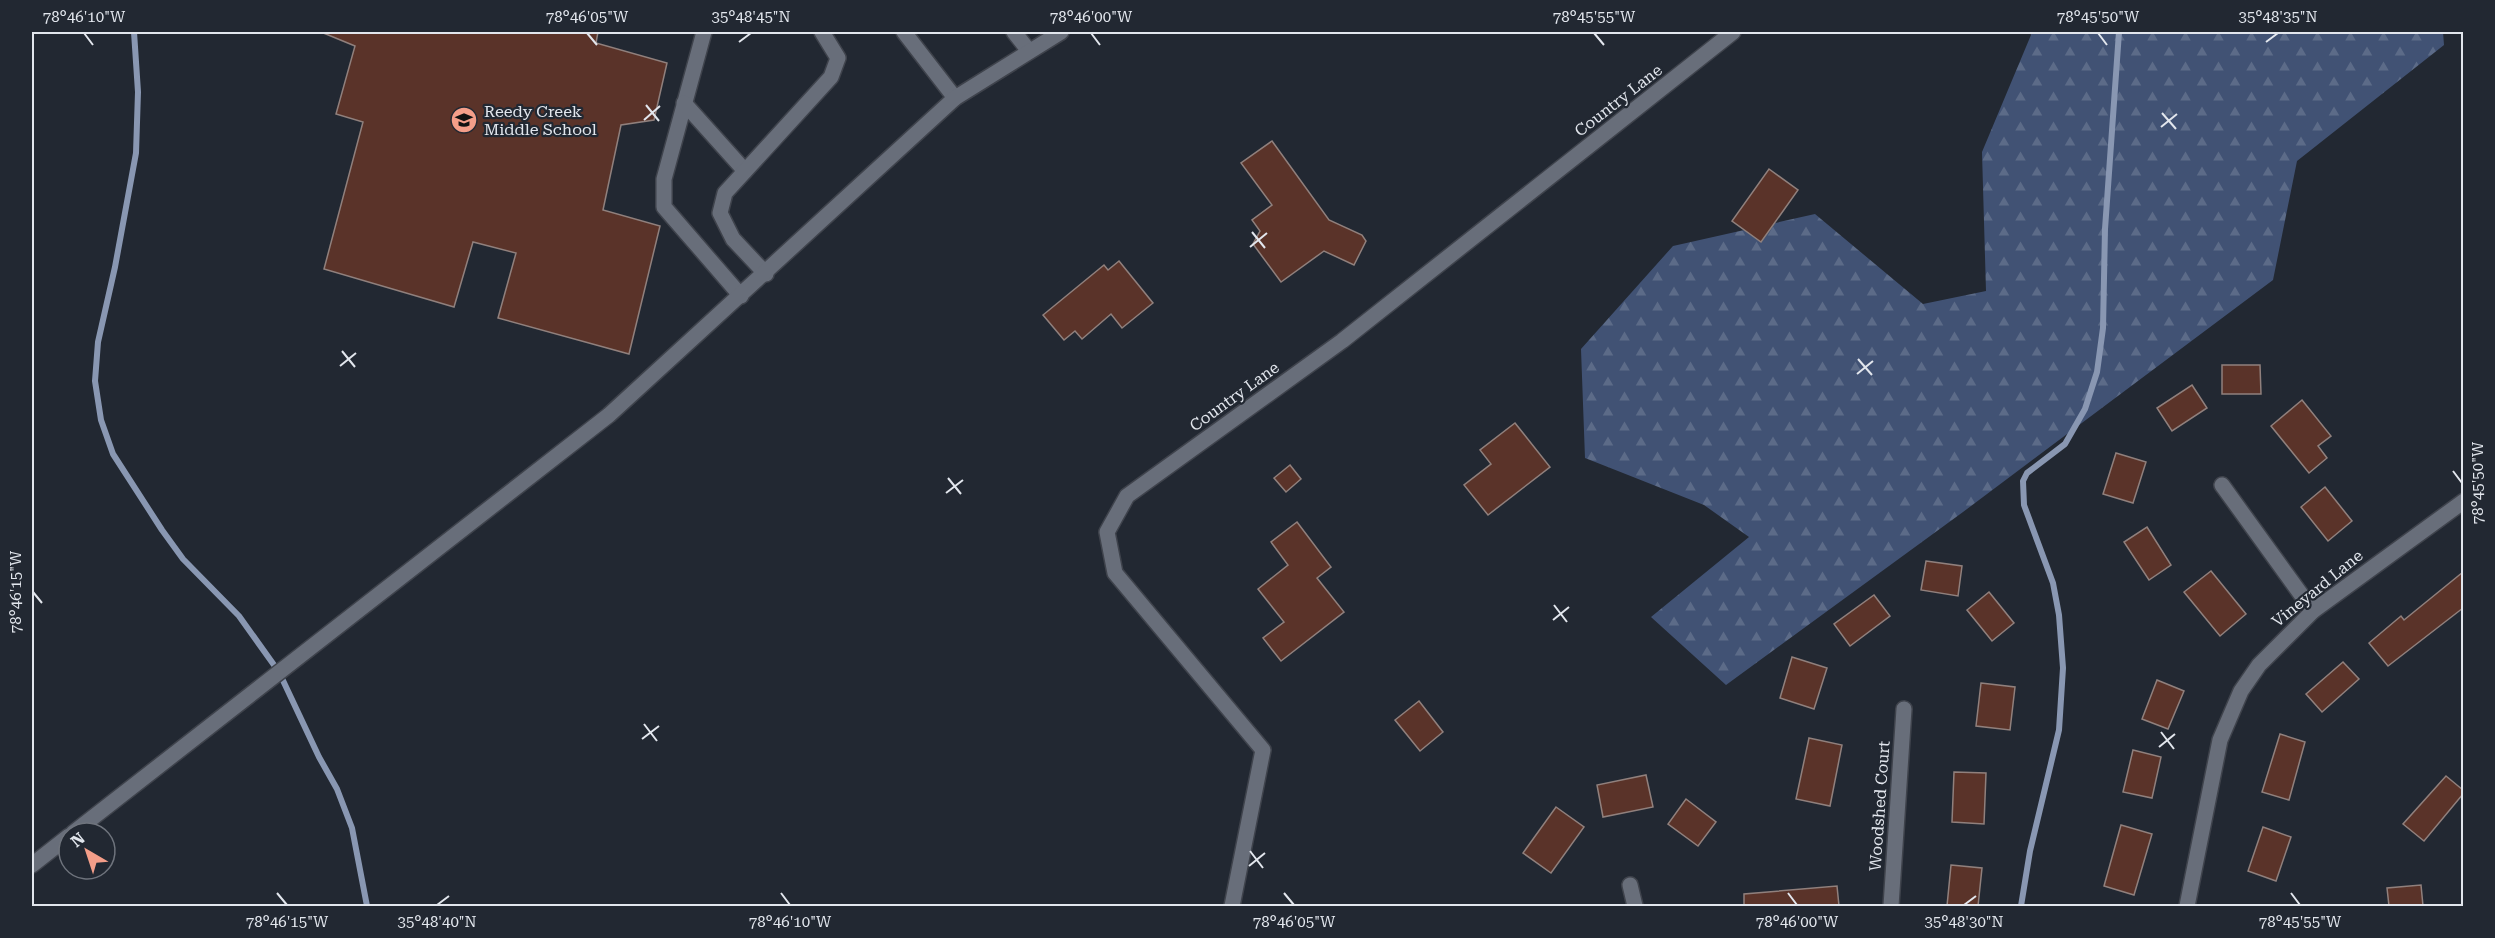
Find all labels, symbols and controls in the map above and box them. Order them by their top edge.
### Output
text: 78°46'10"W [43,8,126,26]
text: 78°46'05"W [546,8,629,26]
text: 35°48'45"N [711,8,791,26]
text: 78°46'00"W [1050,8,1133,26]
text: 78°45'55"W [1553,8,1636,26]
text: 78°45'50"W [2057,8,2140,26]
text: 35°48'35"N [2238,8,2318,26]
street label: Country Lane [1571,60,1666,140]
place label: Reedy Creek Middle School [484,102,597,139]
school or university icon: Reedy Creek Middle School [449,105,479,135]
street label: Country Lane [1186,357,1283,435]
text: 78°45'50"W [2469,441,2487,524]
street label: Vineyard Lane [2268,546,2367,631]
text: 78°46'15"W [7,550,25,633]
street label: Woodshed Court [1865,740,1894,872]
north arrow [57,821,117,881]
text: N [67,828,89,851]
text: 78°46'15"W [246,913,329,931]
text: 35°48'40"N [397,913,477,931]
text: 78°46'10"W [749,913,832,931]
text: 78°46'05"W [1253,913,1336,931]
text: 78°46'00"W [1756,913,1839,931]
text: 35°48'30"N [1924,913,2004,931]
text: 78°45'55"W [2259,913,2342,931]

